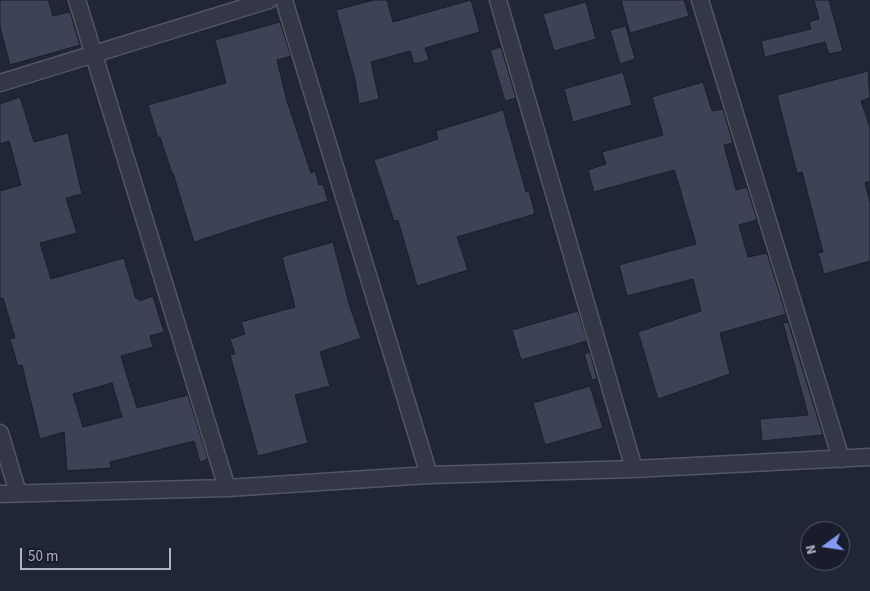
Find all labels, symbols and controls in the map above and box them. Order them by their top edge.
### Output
north arrow [800,521,850,571]
scale bar [22,538,174,570]
text: N [801,542,822,556]
text: 50 m [28,546,58,567]

